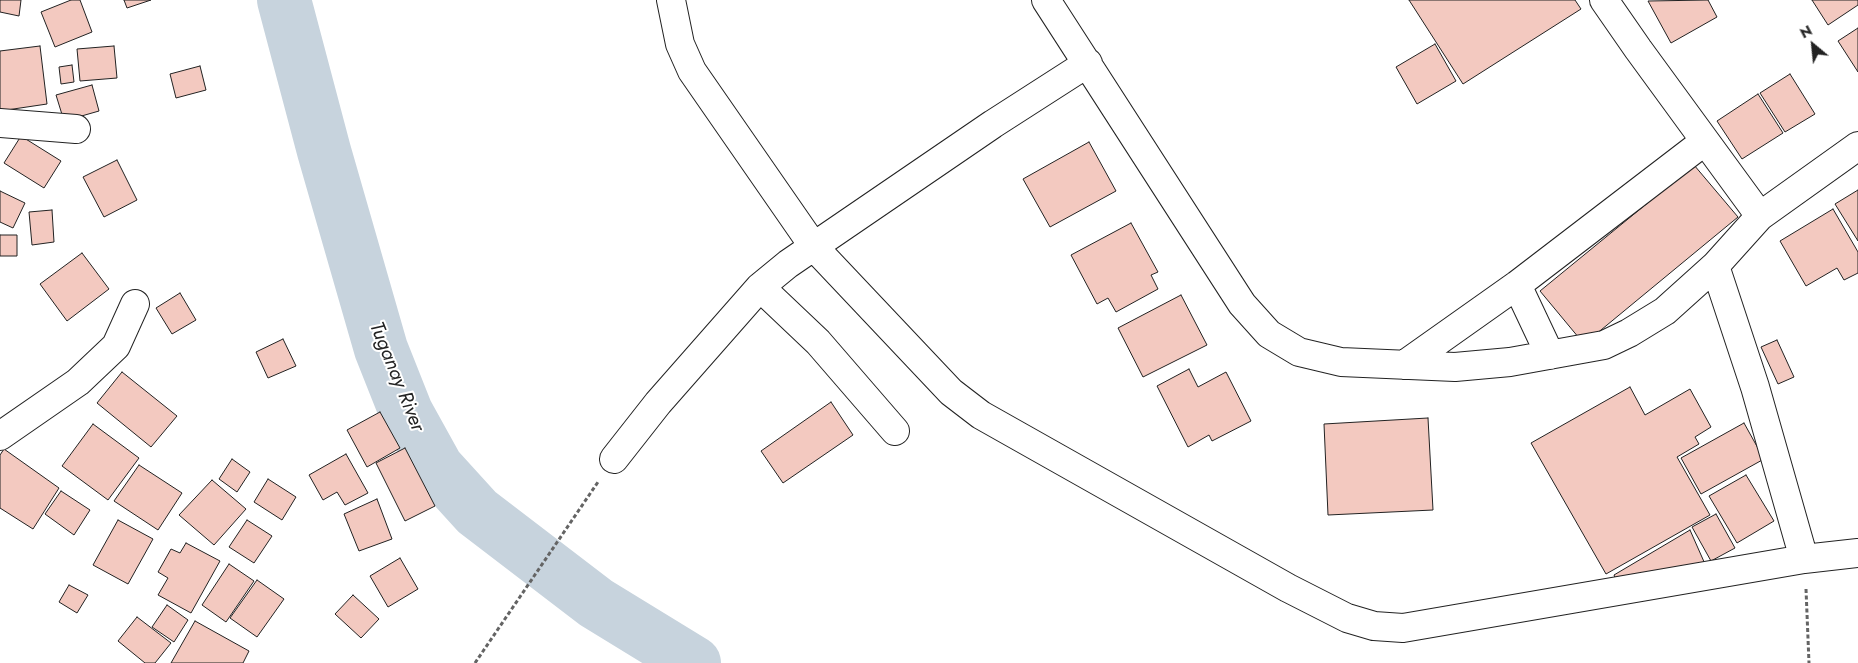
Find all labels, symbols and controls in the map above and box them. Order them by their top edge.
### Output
north arrow [1788,20,1838,70]
text: N [1796,20,1816,43]
water label: Tuganay River [363,319,429,435]

